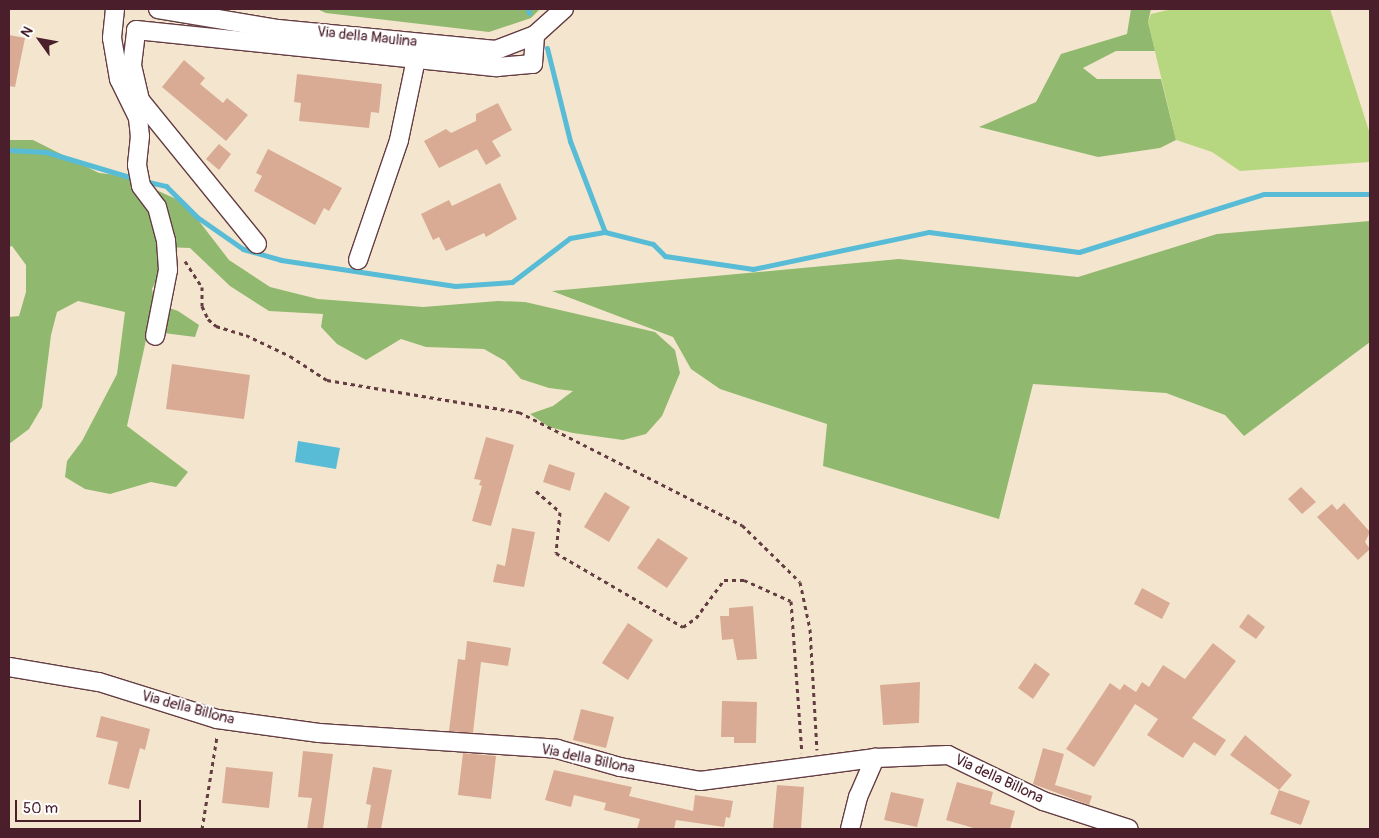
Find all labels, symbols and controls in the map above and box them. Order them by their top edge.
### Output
north arrow [15,15,65,65]
text: N [17,23,37,40]
street label: Via della Maulina [316,23,418,51]
street label: Via della Billona [139,687,237,729]
street label: Via della Billona [539,740,637,778]
street label: Via della Billona [952,751,1046,807]
scale bar [18,790,144,822]
text: 50 m [23,799,58,818]

